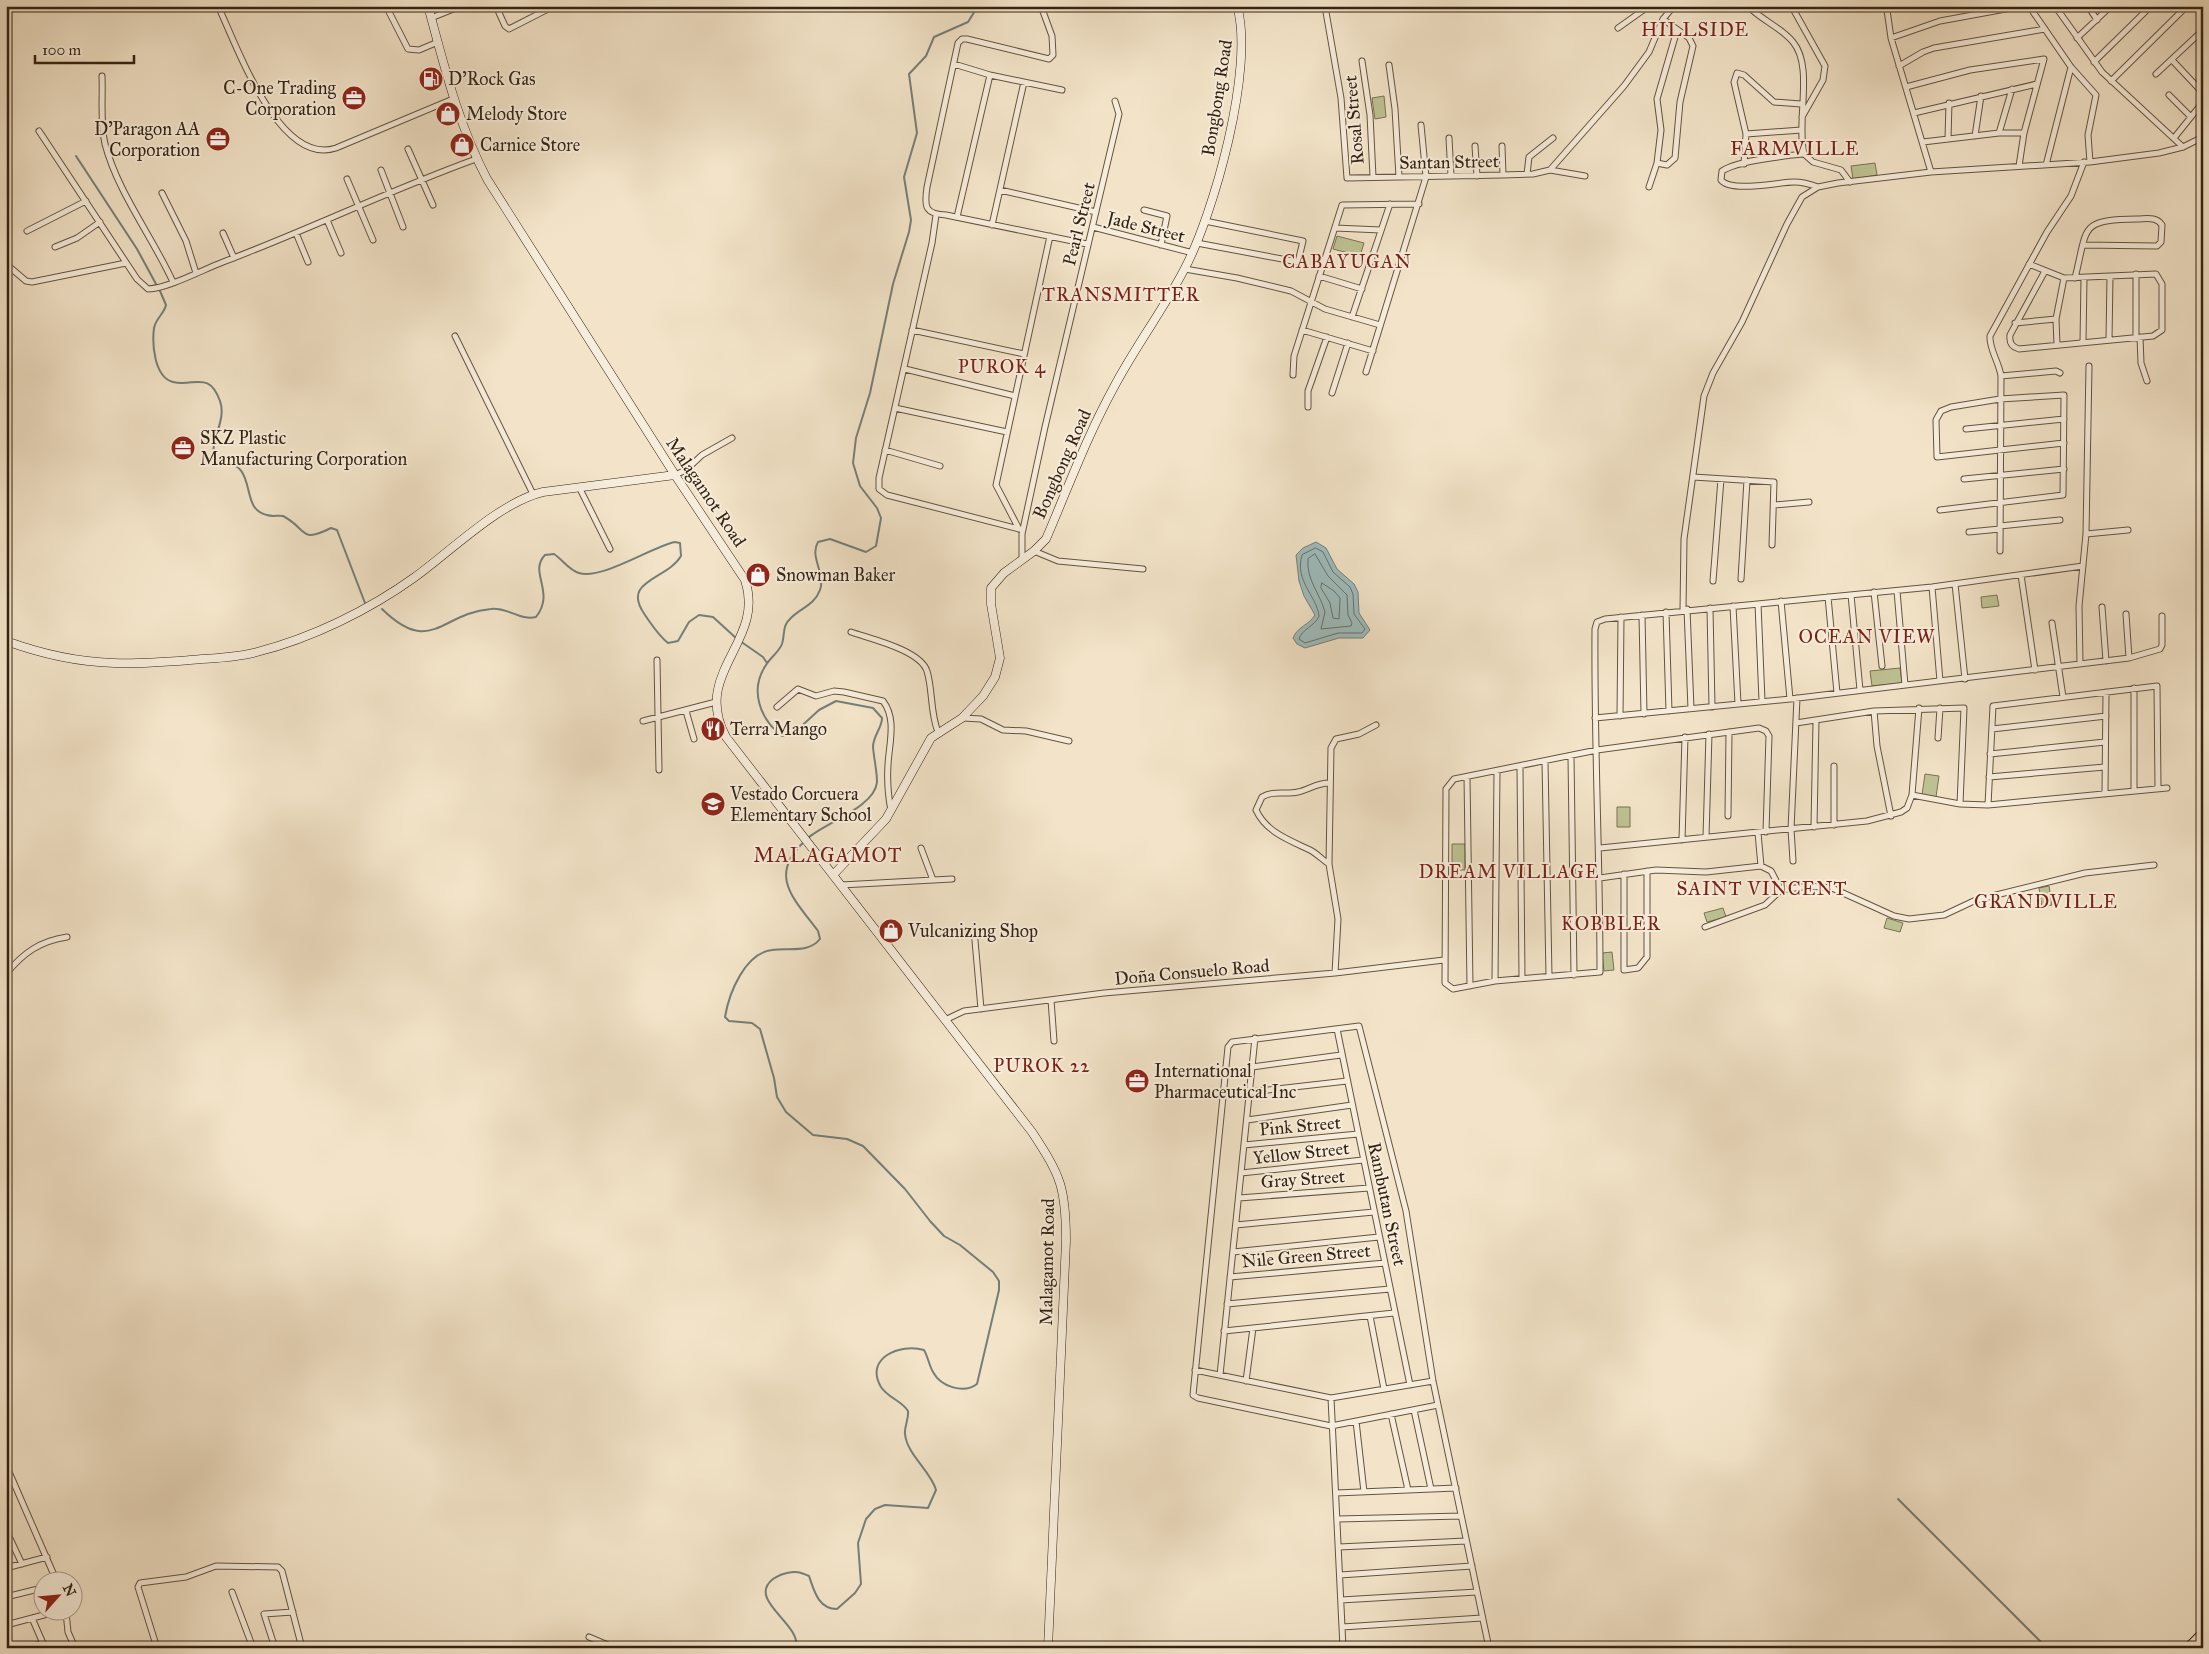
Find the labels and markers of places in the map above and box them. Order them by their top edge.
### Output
fuel station icon: D'Rock Gas [418,66,444,92]
place label: D'Rock Gas [448,68,536,90]
place label: C-One Trading Corporation [223,77,337,120]
office icon: C-One Trading Corporation [341,85,367,111]
shop icon: Melody Store [435,101,461,127]
place label: Melody Store [466,103,567,125]
place label: D'Paragon AA Corporation [94,118,200,161]
office icon: D'Paragon AA Corporation [205,126,231,152]
shop icon: Carnice Store [449,132,475,158]
place label: Carnice Store [480,134,580,156]
place label: SKZ Plastic Manufacturing Corporation [200,427,407,471]
office icon: SKZ Plastic Manufacturing Corporation [170,435,196,461]
shop icon: Snowman Baker [745,562,771,588]
place label: Snowman Baker [776,564,896,586]
restaurant icon: Terra Mango [700,716,726,742]
place label: Terra Mango [730,718,827,741]
place label: Vestado Corcuera Elementary School [729,783,872,826]
school or university icon: Vestado Corcuera Elementary School [700,791,726,817]
shop icon: Vulcanizing Shop [878,918,904,944]
place label: Vulcanizing Shop [907,920,1038,943]
place label: International Pharmaceutical Inc [1154,1060,1297,1103]
office icon: International Pharmaceutical Inc [1124,1068,1150,1094]

